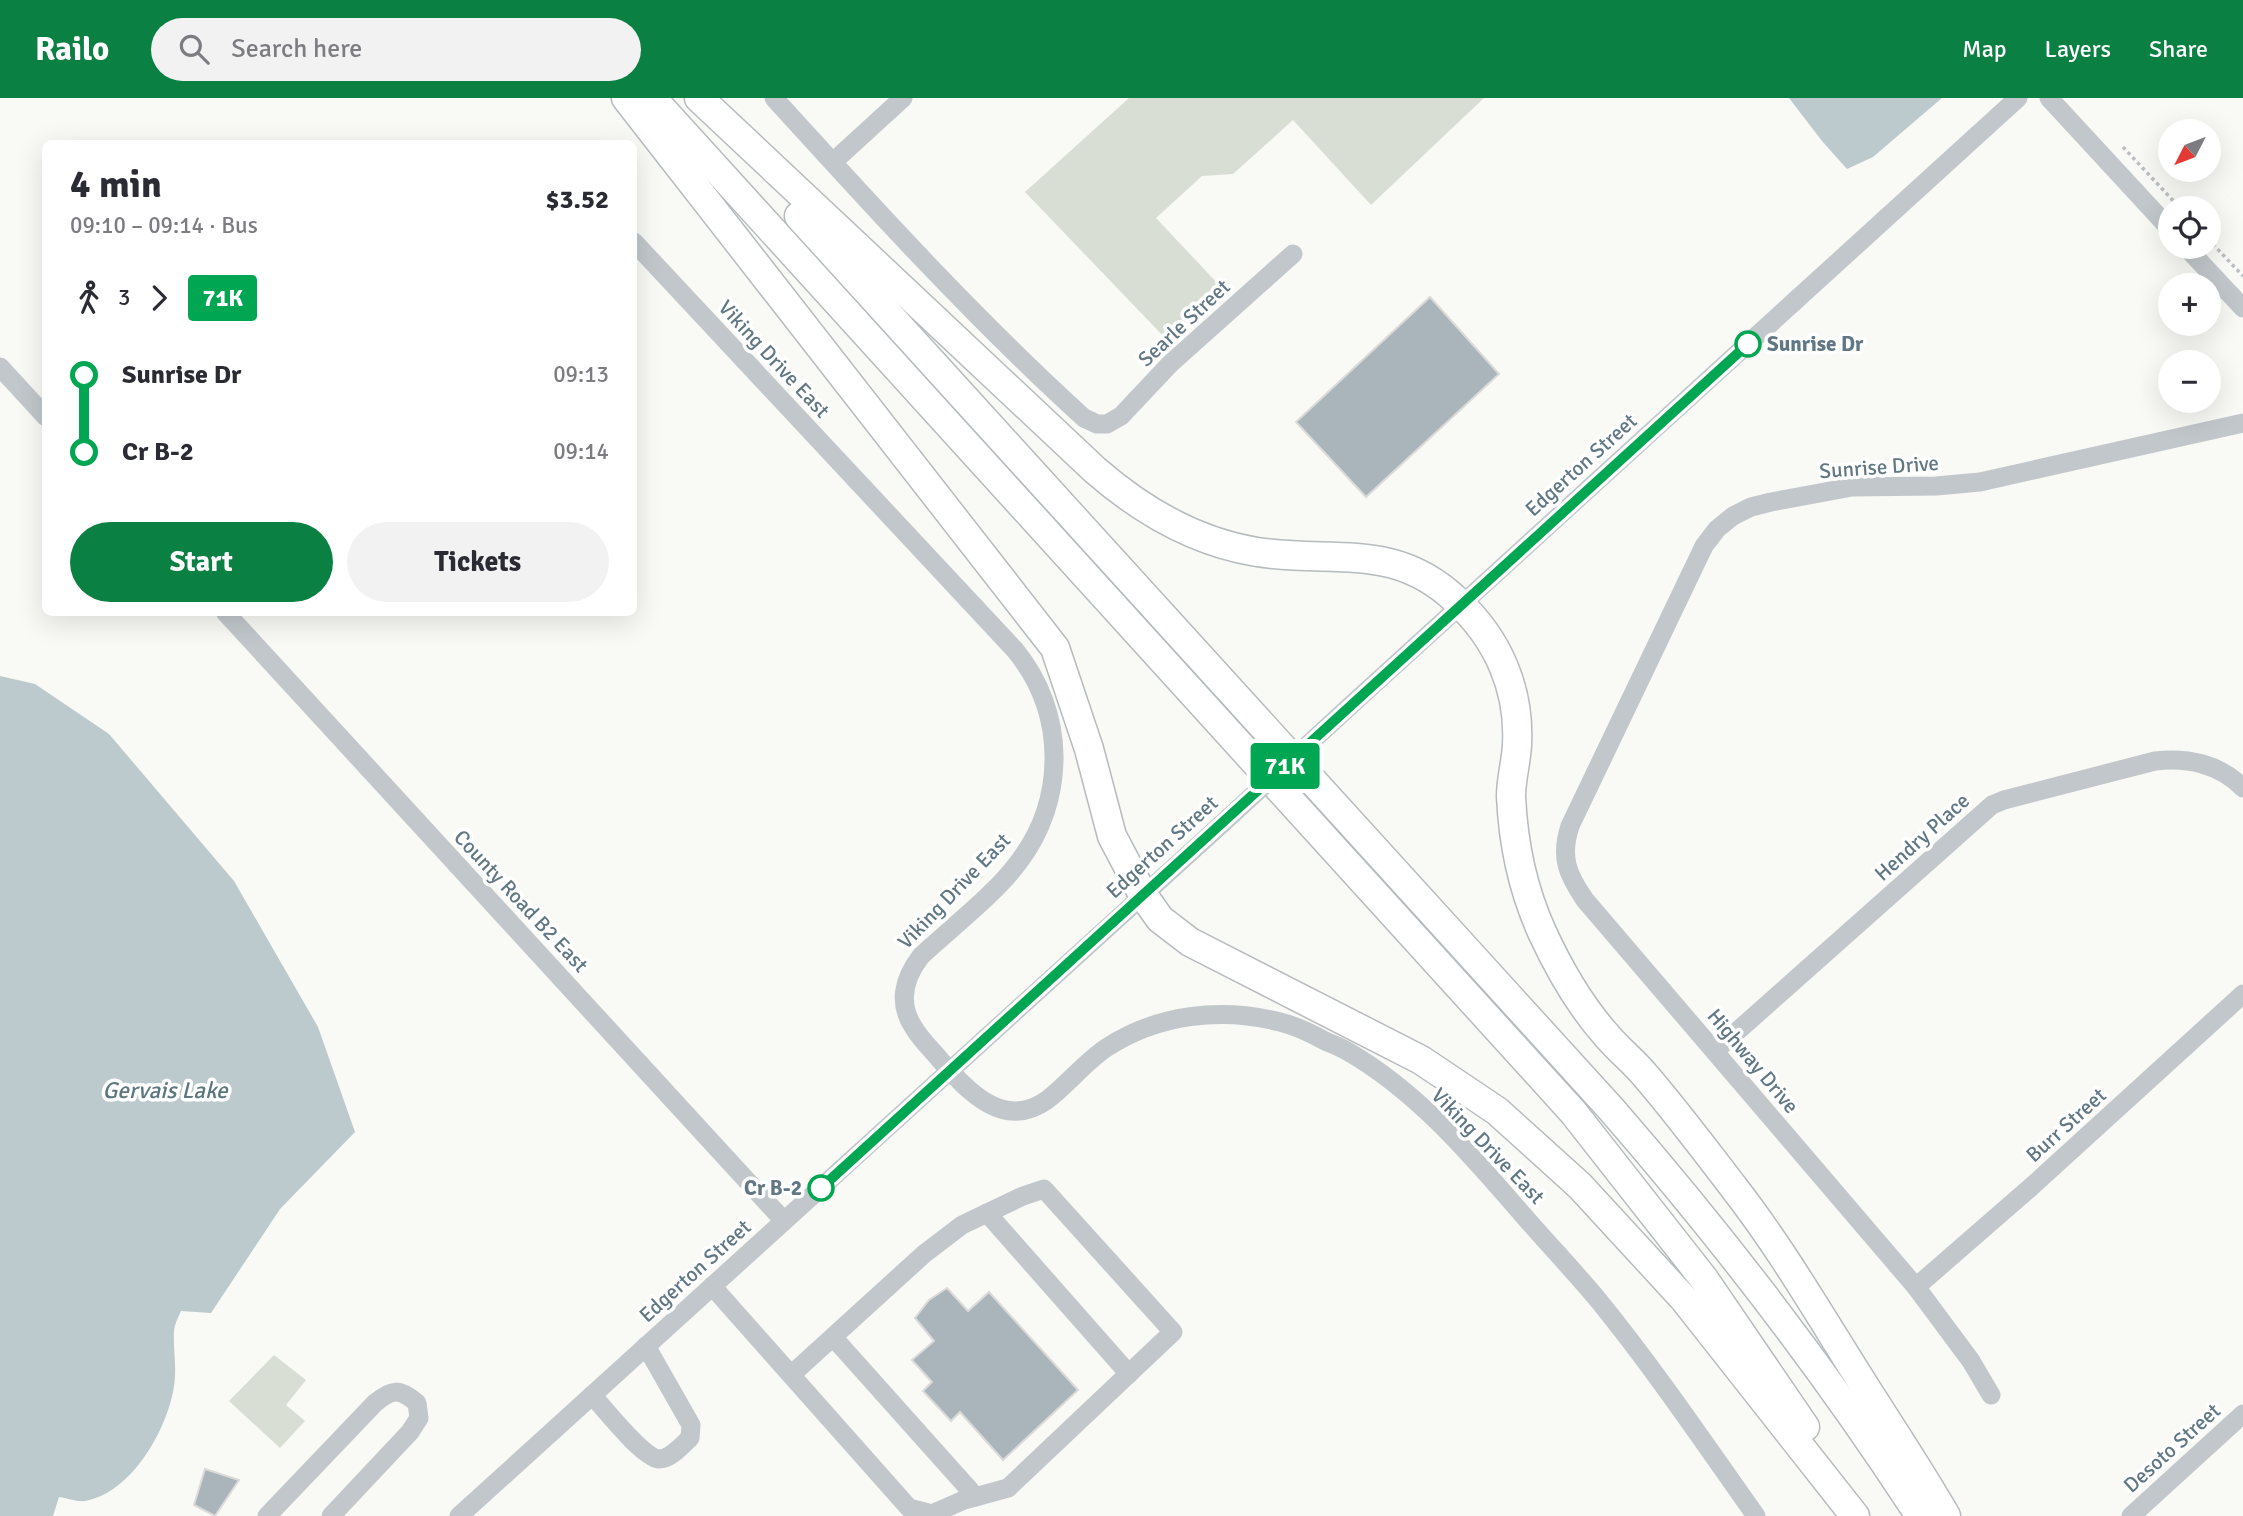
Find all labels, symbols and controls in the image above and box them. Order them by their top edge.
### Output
search box [151,18,641,81]
text: Railo [35,29,109,70]
icon: search [175,30,213,68]
text: Search here [231,33,362,65]
text: Map [1962,34,2007,64]
text: Layers [2045,34,2111,64]
text: Share [2149,34,2208,64]
north arrow [2158,119,2221,182]
map controls [2158,119,2221,413]
text: 4 min [70,161,162,208]
text: $3.52 [545,184,609,216]
button: locate [2158,196,2221,259]
text: 09:10 – 09:14 · Bus [70,211,258,240]
button: + [2158,273,2221,336]
street label: Searle Street [1133,274,1235,372]
icon: walk [70,279,108,317]
icon: forward [140,279,178,317]
text: 3 [118,283,130,312]
text: 71K [202,283,243,313]
street label: Viking Drive East [713,295,835,423]
marker: Sunrise Dr [1735,331,1761,357]
place label: Sunrise Dr [1767,331,1864,357]
button: − [2158,350,2221,413]
text: Sunrise Dr [122,359,241,391]
text: 09:13 [553,360,609,389]
street label: Edgerton Street [1520,408,1642,522]
text: Cr B-2 [122,436,194,468]
text: 09:14 [553,437,609,466]
street label: Sunrise Drive [1818,450,1940,484]
button: Start [70,522,333,602]
button: Tickets [347,522,609,602]
line badge: 71K [1245,743,1325,789]
text: 71K [1265,751,1305,781]
street label: Hendry Place [1869,788,1975,886]
street label: Edgerton Street [1101,790,1223,904]
street label: County Road B2 East [448,824,594,978]
street label: Viking Drive East [892,827,1016,955]
street label: Highway Drive [1702,1003,1804,1119]
water label: Gervais Lake [103,1076,229,1105]
street label: Viking Drive East [1426,1082,1550,1210]
street label: Burr Street [2021,1082,2111,1168]
place label: Cr B-2 [744,1175,802,1201]
marker: Cr B-2 [808,1175,834,1201]
street label: Edgerton Street [634,1214,756,1328]
street label: Desoto Street [2118,1398,2226,1498]

